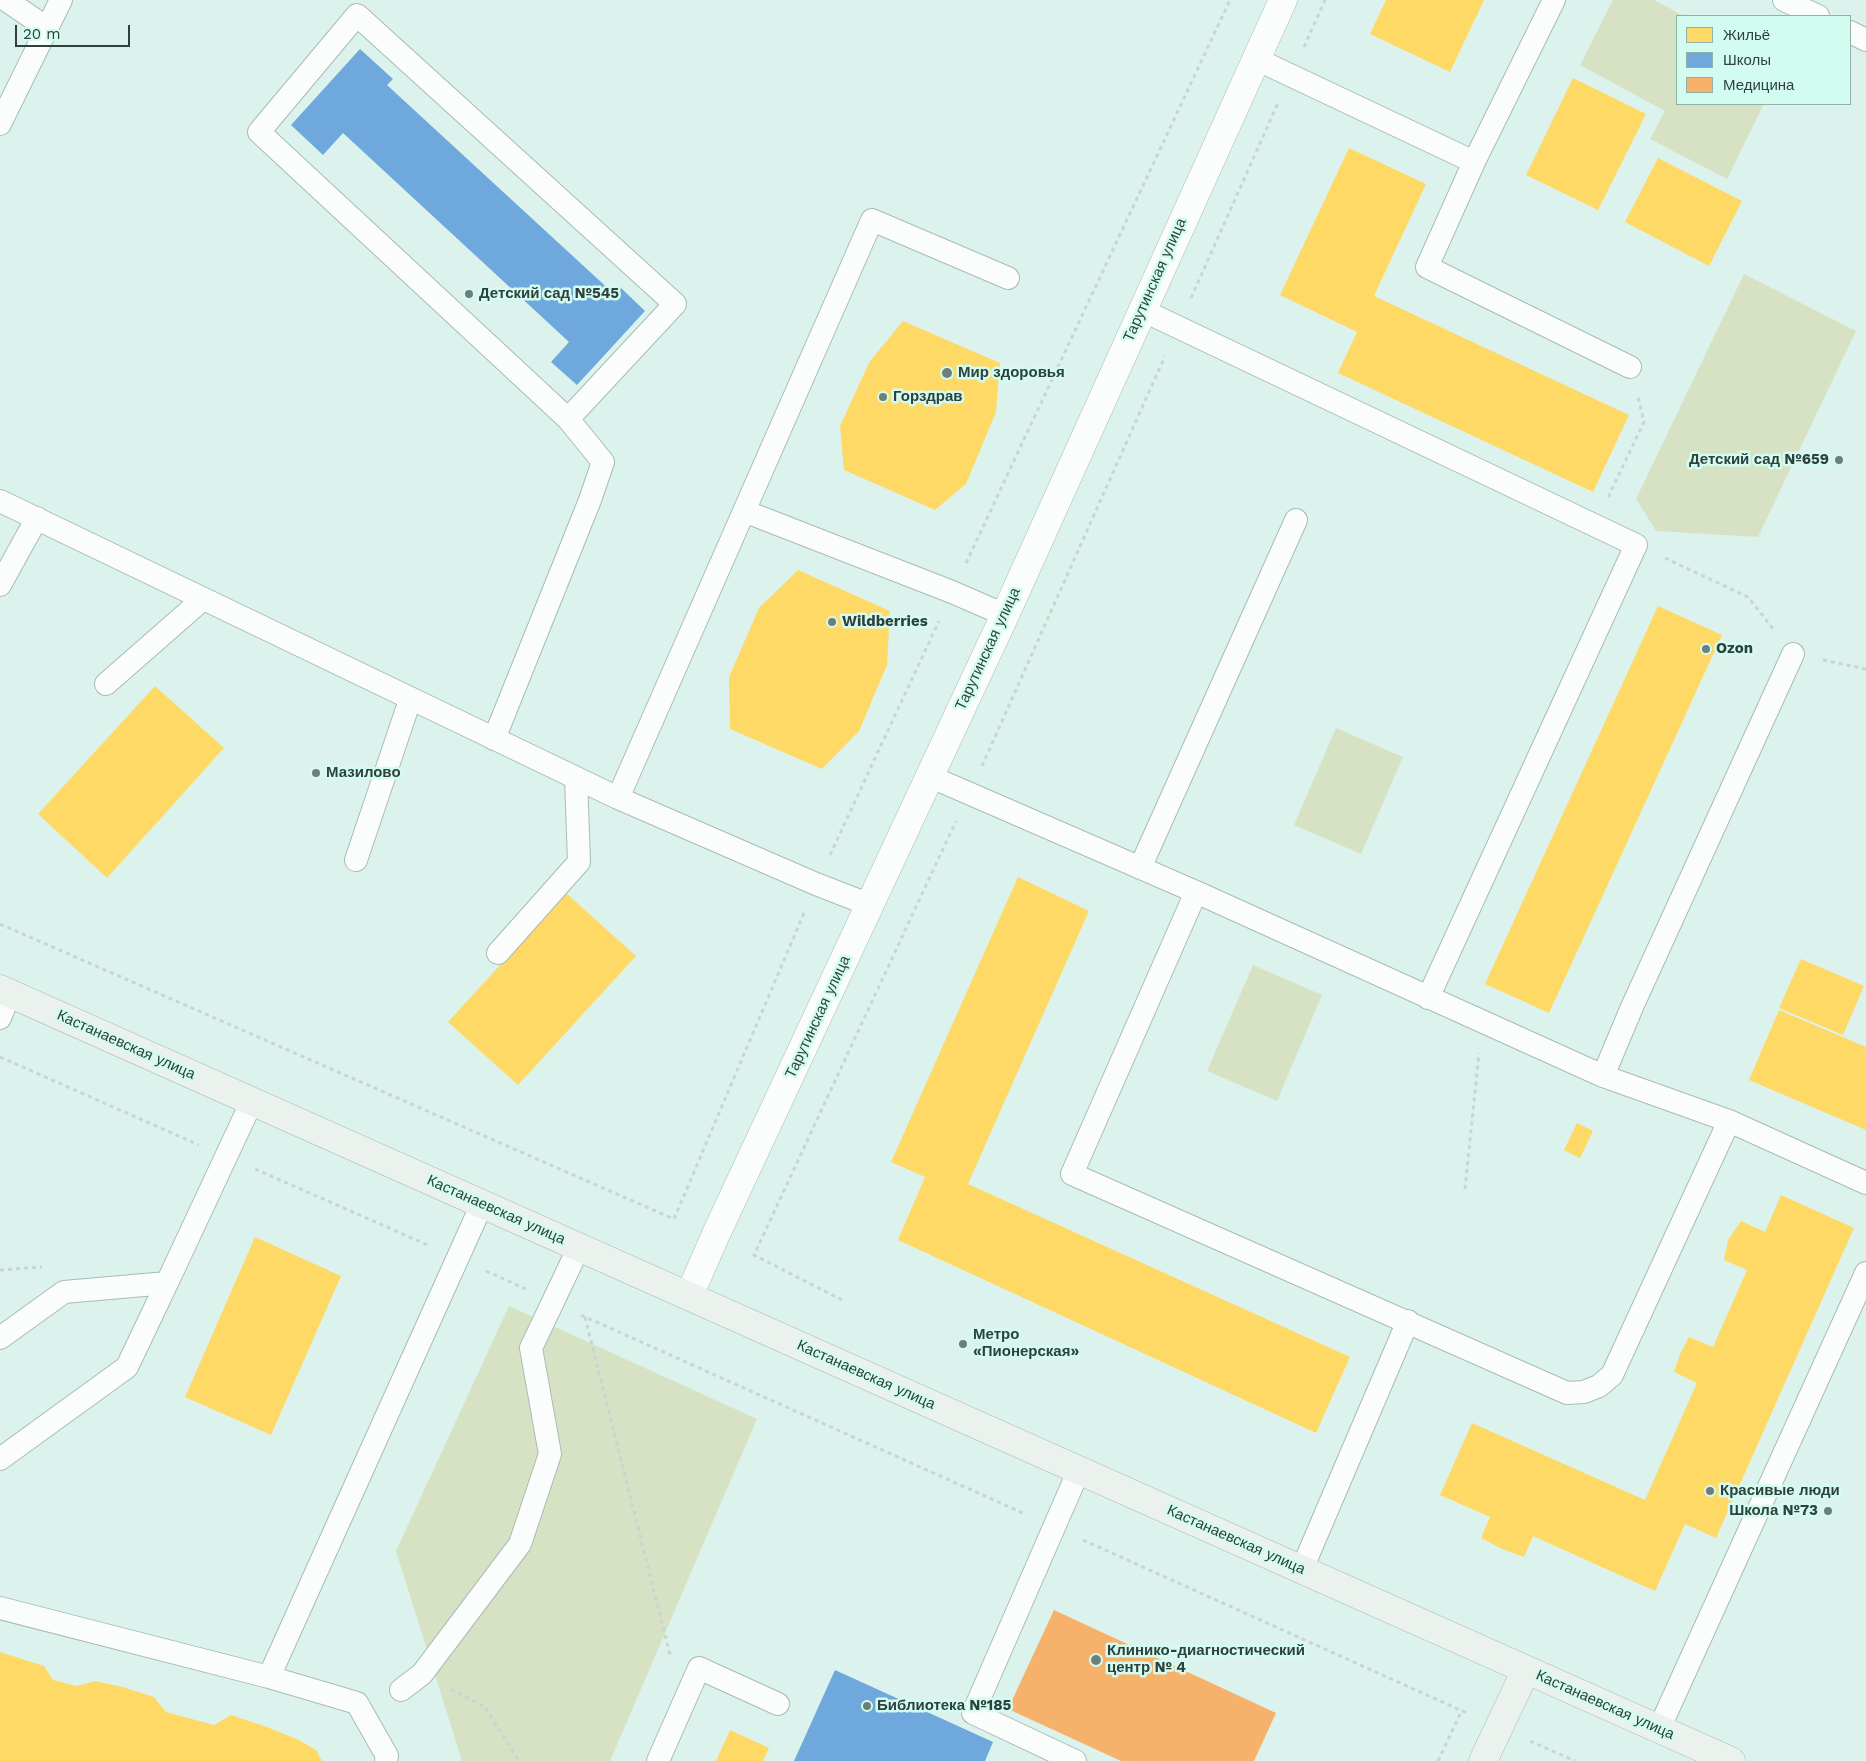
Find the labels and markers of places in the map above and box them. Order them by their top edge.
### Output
place label: Детский сад №545 [479,285,619,303]
marker: Детский сад №545 [463,288,475,300]
place label: Мир здоровья [958,364,1065,382]
marker: Мир здоровья [940,366,954,380]
place label: Горздрав [893,388,963,406]
marker: Горздрав [877,391,889,403]
place label: Детский сад №659 [1689,451,1829,469]
marker: Детский сад №659 [1833,454,1845,466]
place label: Wildberries [842,613,928,631]
marker: Wildberries [826,616,838,628]
place label: Ozon [1716,640,1753,658]
marker: Ozon [1700,643,1712,655]
place label: Мазилово [326,764,401,782]
marker: Мазилово [310,767,322,779]
place label: Метро «Пионерская» [973,1326,1079,1361]
marker: Метро «Пионерская» [957,1338,969,1350]
place label: Красивые люди [1720,1482,1840,1500]
marker: Красивые люди [1704,1485,1716,1497]
place label: Школа №73 [1729,1502,1818,1520]
marker: Школа №73 [1822,1505,1834,1517]
place label: Клинико-диагностический центр № 4 [1107,1642,1305,1677]
marker: Клинико-диагностический центр № 4 [1089,1653,1103,1667]
place label: Библиотека №185 [877,1697,1011,1715]
marker: Библиотека №185 [861,1700,873,1712]

